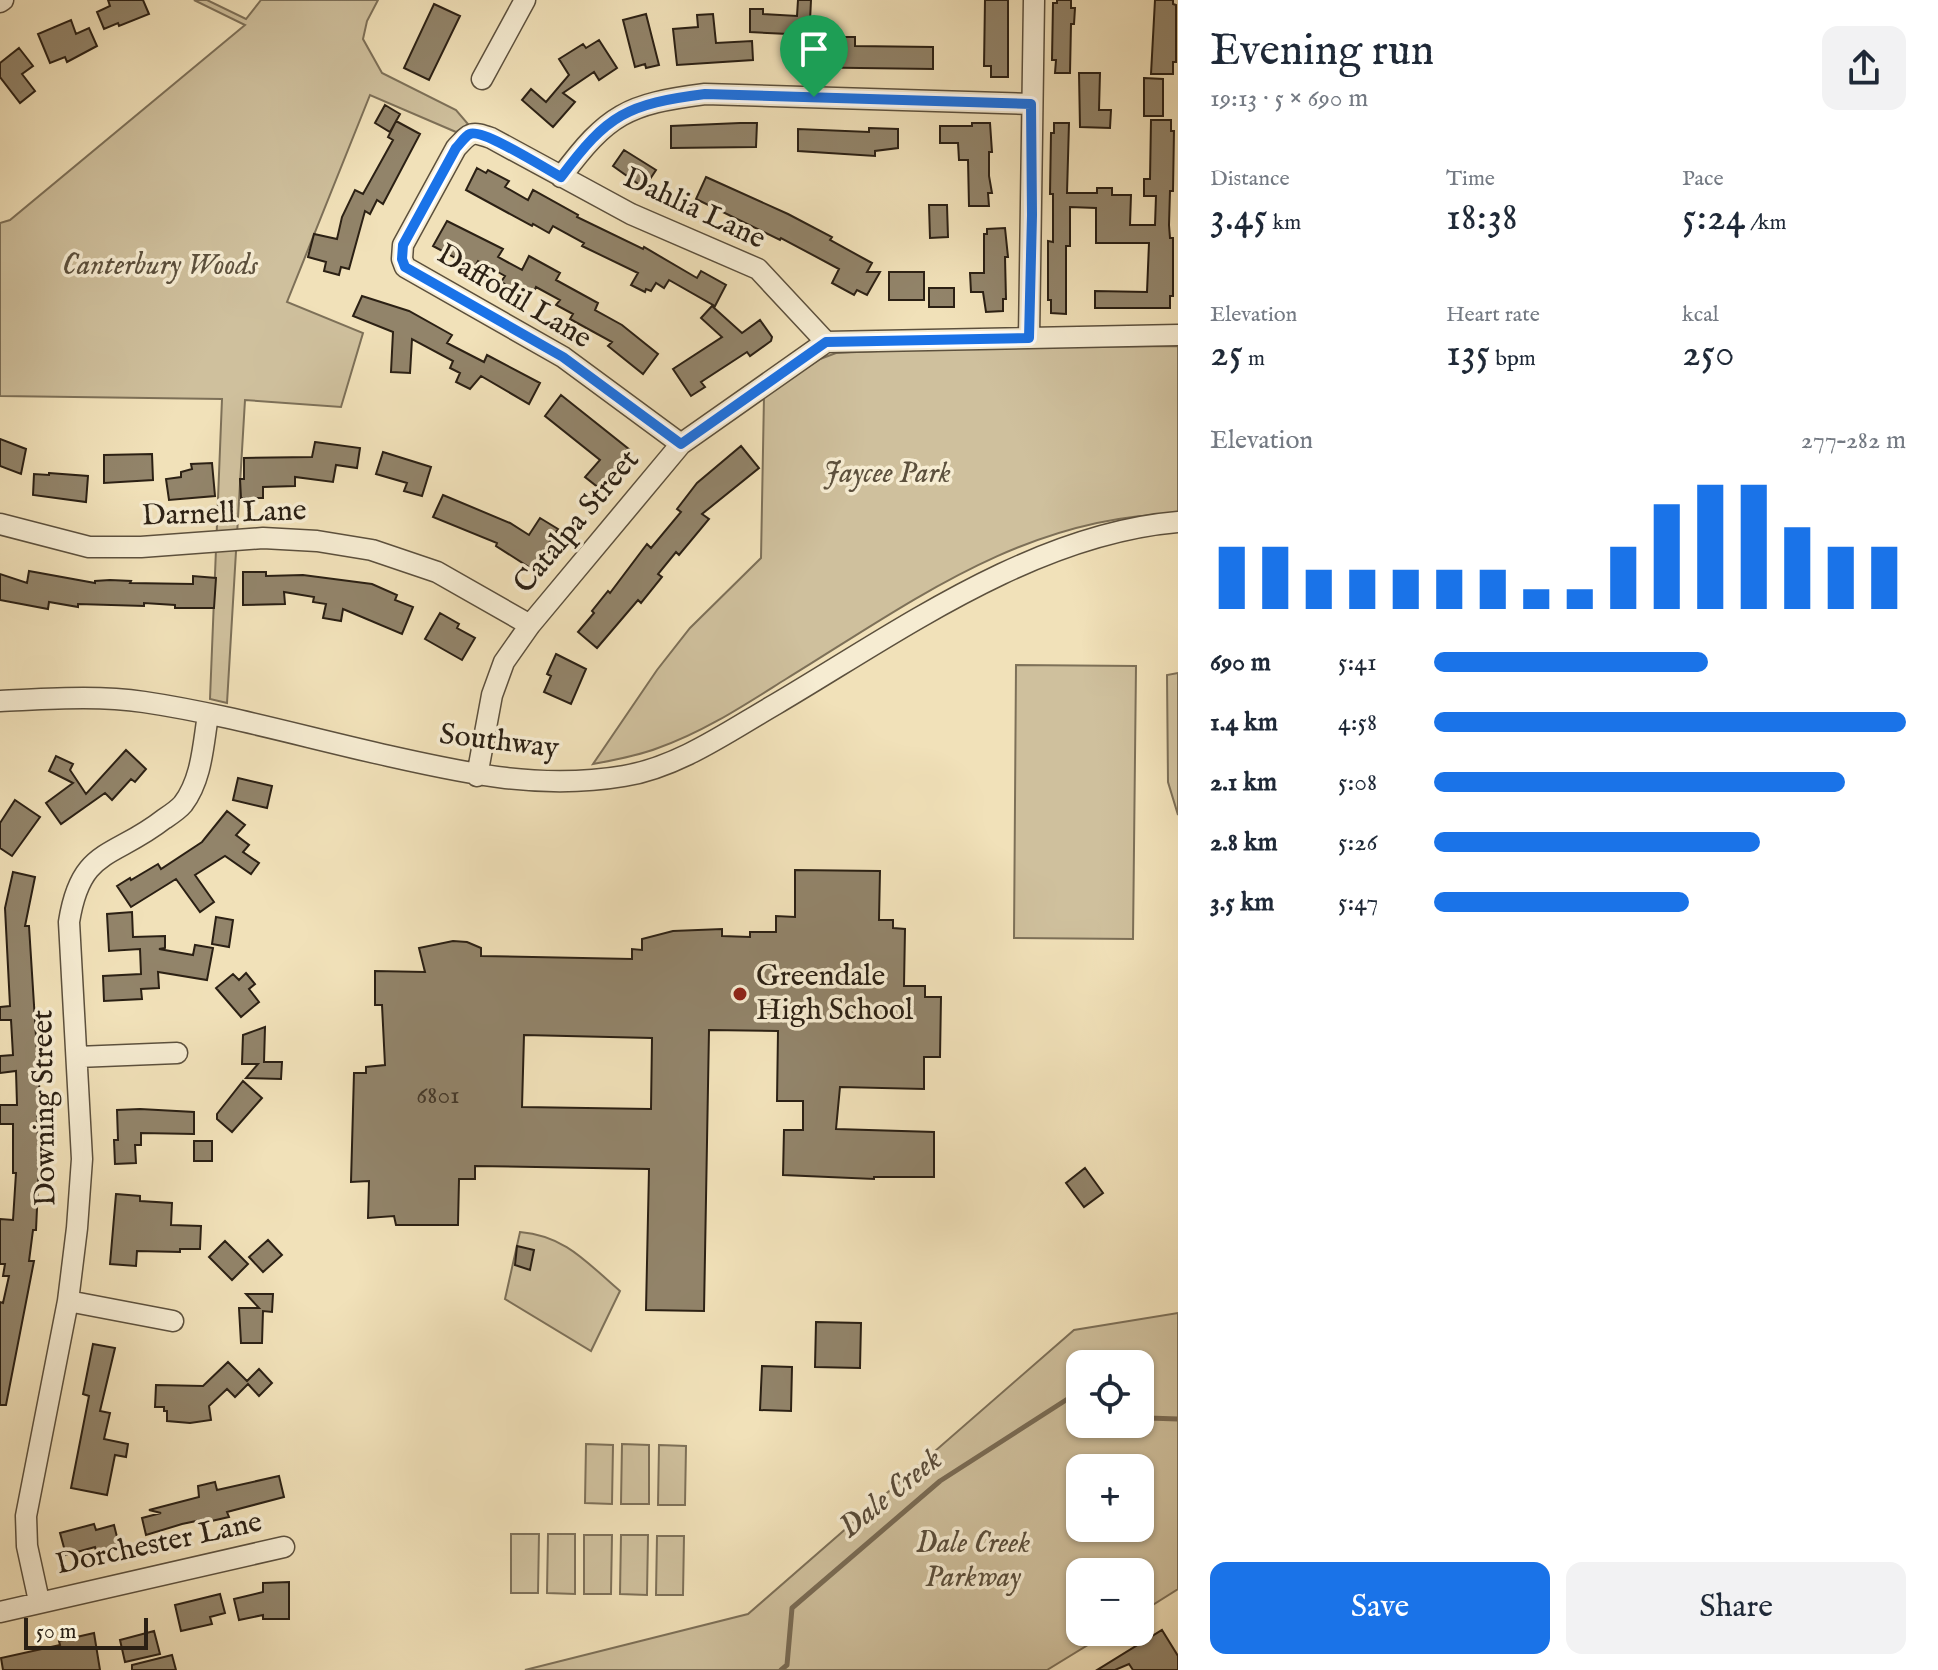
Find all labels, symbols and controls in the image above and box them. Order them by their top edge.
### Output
pin [780,15,848,97]
text: Evening run [1210,24,1434,80]
button: share [1822,26,1906,110]
icon: arrive [792,27,836,71]
text: 19:13 · 5 × 690 m [1210,82,1368,115]
street label: Dahlia Lane [617,159,771,259]
text: Distance [1210,165,1290,193]
text: Time [1446,165,1495,193]
text: Pace [1682,165,1724,193]
text: 3.45 [1210,193,1268,244]
text: 18:38 [1446,193,1518,244]
text: 5:24 [1682,193,1745,244]
text: km [1268,209,1301,237]
text: /km [1745,209,1787,237]
street label: Daffodil Lane [430,236,598,358]
park label: Canterbury Woods [62,247,258,285]
text: Elevation [1210,301,1297,329]
text: Heart rate [1446,301,1540,329]
text: kcal [1682,301,1719,329]
text: 25 [1210,329,1243,380]
text: 135 [1446,329,1490,380]
text: 250 [1682,329,1735,380]
text: m [1243,345,1265,373]
text: bpm [1490,345,1536,373]
text: Elevation [1210,424,1313,457]
text: 277–282 m [1801,424,1906,457]
street label: Catalpa Street [506,442,648,602]
park label: Jaycee Park [823,455,951,493]
street label: Darnell Lane [141,492,307,536]
text: 690 m [1210,646,1271,679]
text: 5:41 [1338,646,1377,679]
text: 1.4 km [1210,706,1278,739]
text: 4:58 [1338,706,1377,739]
street label: Southway [437,716,561,768]
text: 2.1 km [1210,766,1277,799]
text: 5:08 [1338,766,1377,799]
text: 2.8 km [1210,826,1278,859]
text: 5:26 [1338,826,1377,859]
text: 3.5 km [1210,886,1274,919]
text: 5:47 [1338,886,1378,919]
place label: Greendale High School [756,958,914,1030]
marker: Greendale High School [731,985,749,1003]
street label: Downing Street [24,1009,66,1207]
house number: 6801 [416,1079,460,1112]
map controls [1066,1350,1154,1646]
button: locate [1066,1350,1154,1438]
water label: Dale Creek [831,1440,951,1548]
button: + [1066,1454,1154,1542]
street label: Dorchester Lane [52,1504,266,1584]
park label: Dale Creek Parkway [916,1525,1030,1597]
button: − [1066,1558,1154,1646]
button: Save [1210,1562,1550,1654]
button: Share [1566,1562,1906,1654]
scale bar [24,1614,148,1650]
text: 50 m [36,1618,77,1646]

